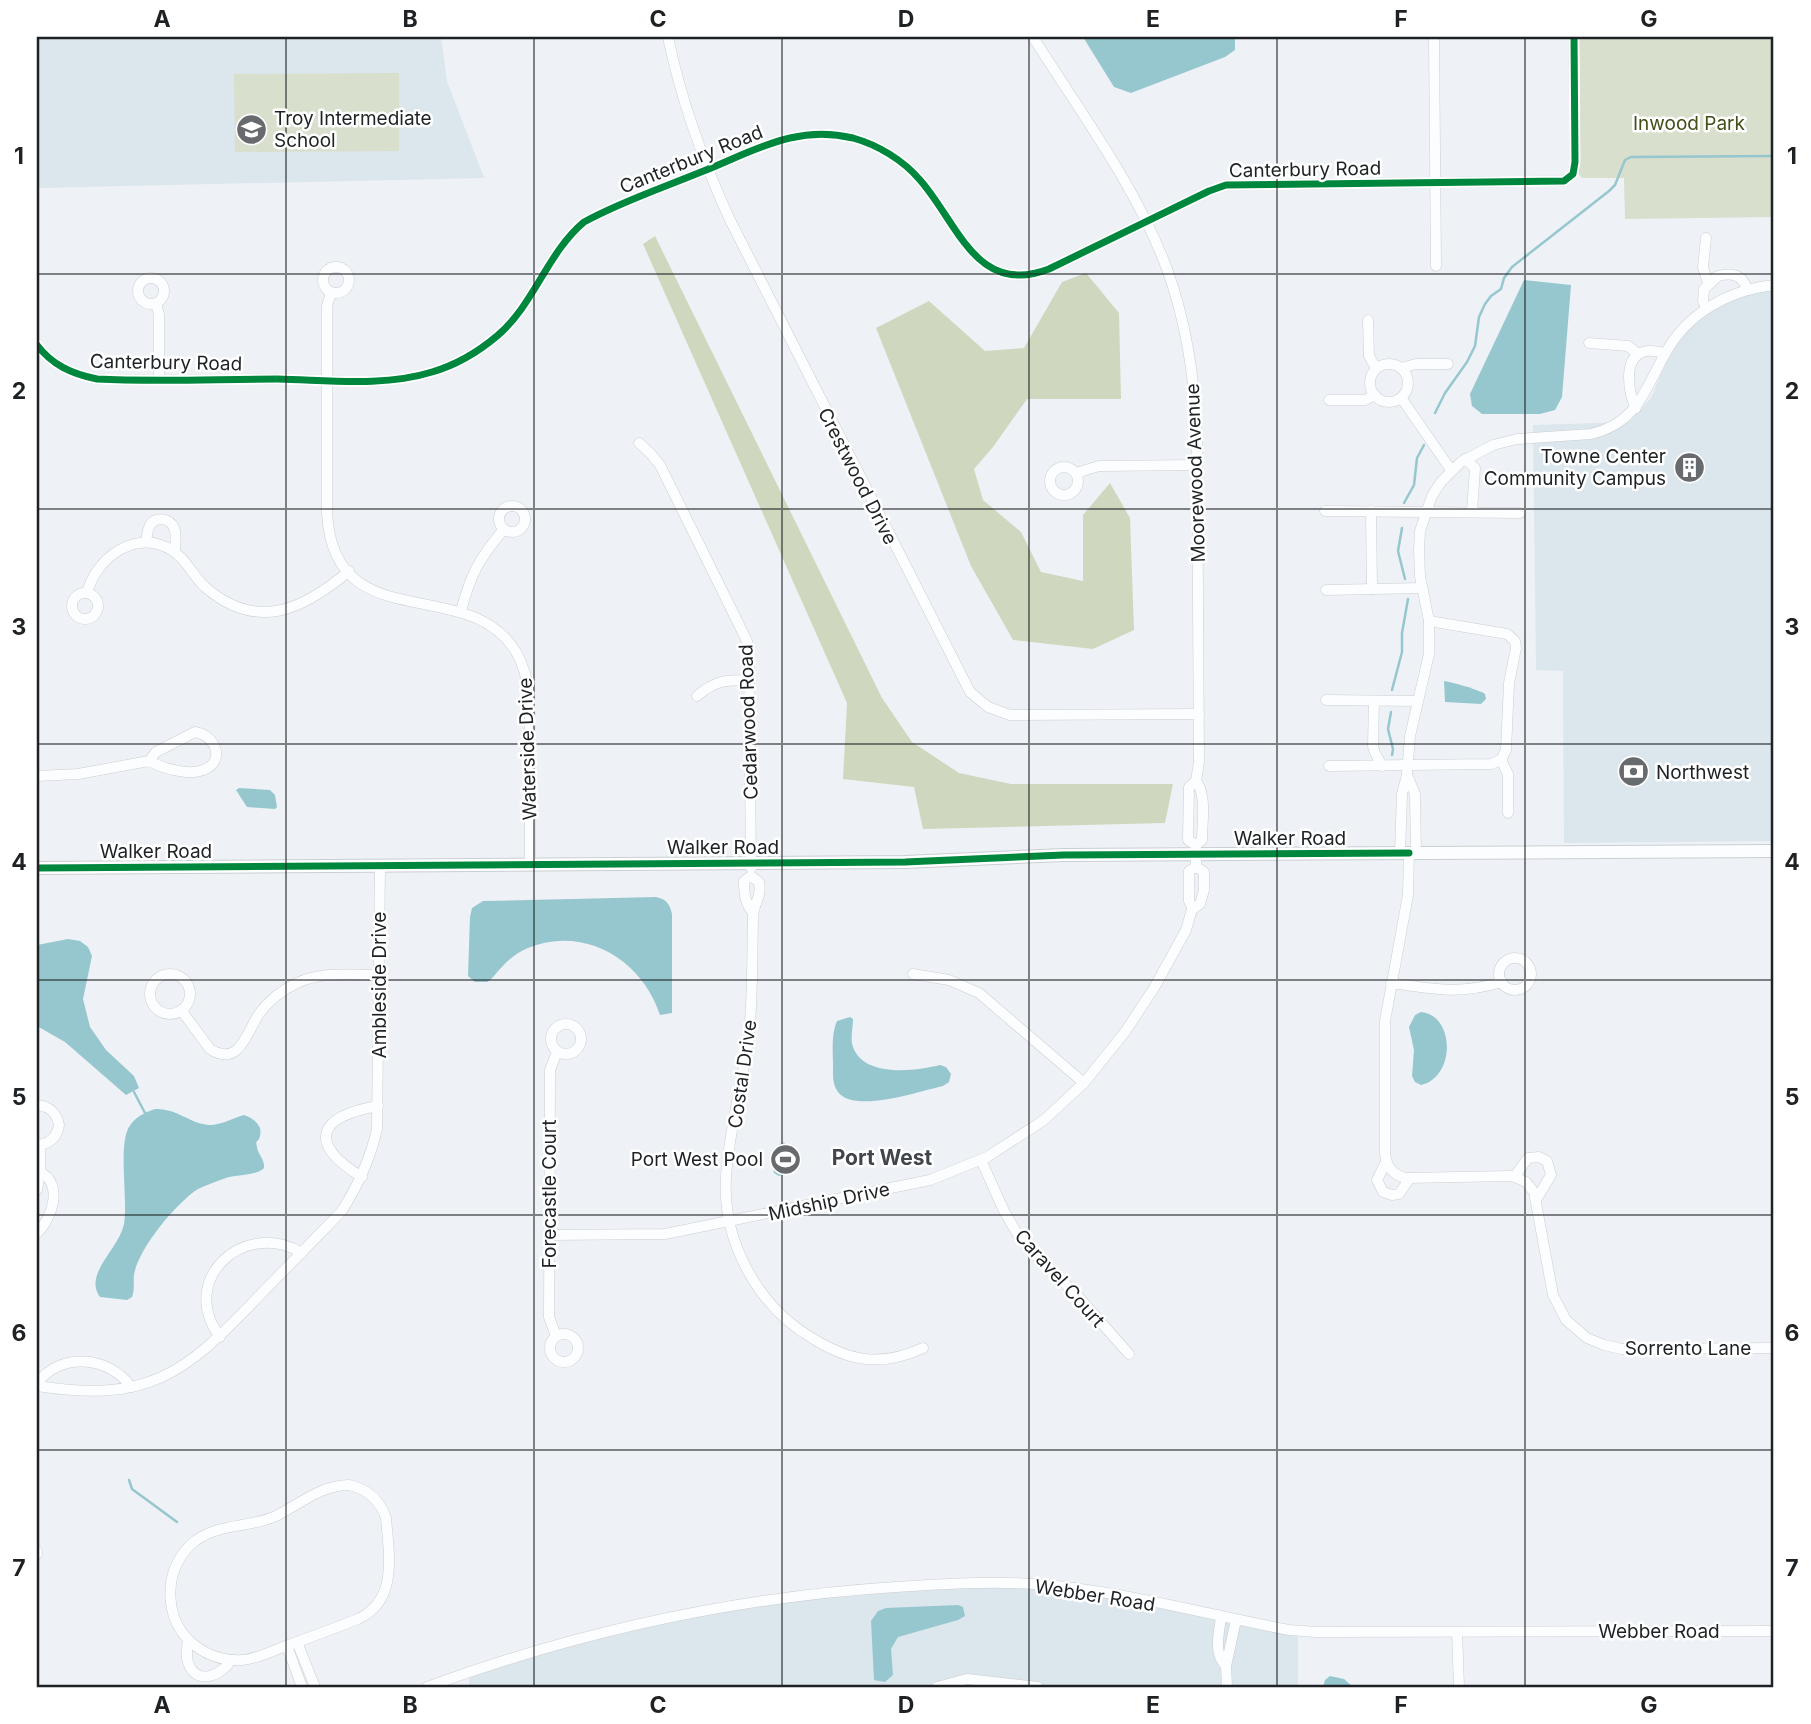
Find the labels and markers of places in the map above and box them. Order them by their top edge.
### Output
place label: Troy Intermediate School [274,107,432,152]
school or university icon: Troy Intermediate School [234,112,268,146]
place label: Towne Center Community Campus [1484,445,1666,490]
building icon: Towne Center Community Campus [1672,450,1706,484]
bank icon: Northwest [1616,755,1650,789]
place label: Northwest [1656,761,1749,784]
sports icon: Port West Pool [769,1142,803,1176]
place label: Port West Pool [631,1148,763,1171]

